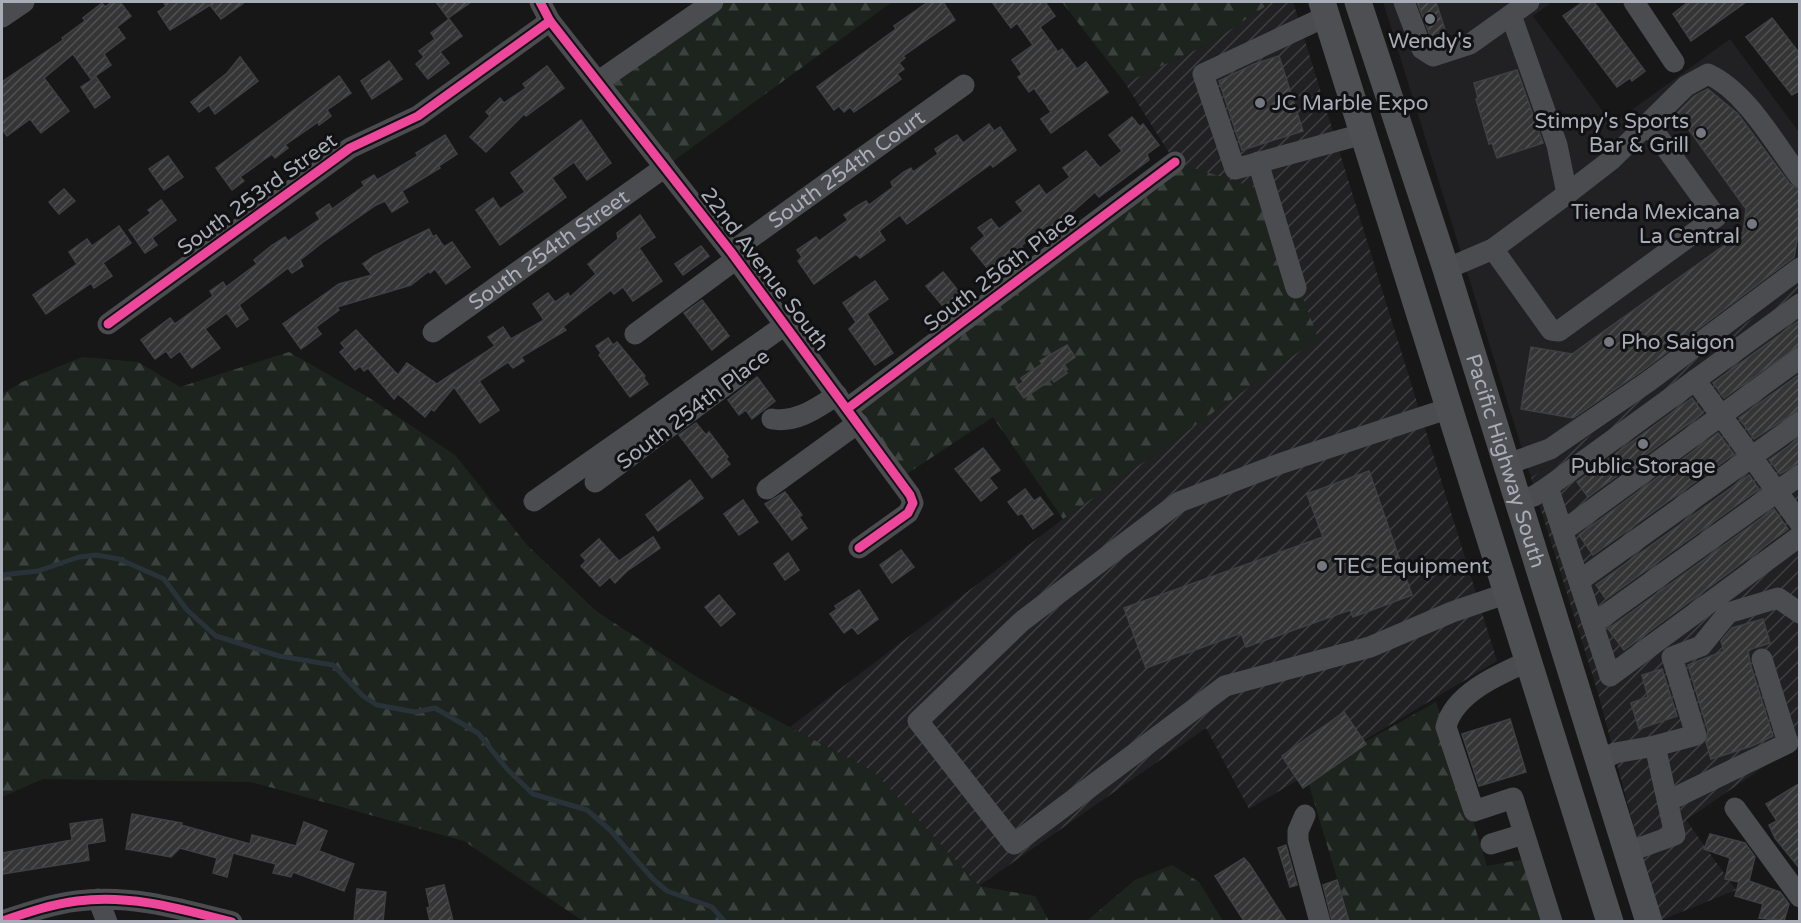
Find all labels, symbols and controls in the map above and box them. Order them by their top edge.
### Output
marker: Wendy's [1423,12,1437,26]
place label: Wendy's [1388,29,1472,54]
place label: JC Marble Expo [1272,91,1429,116]
marker: JC Marble Expo [1253,96,1267,110]
street label: South 254th Court [764,105,930,234]
place label: Stimpy's Sports Bar & Grill [1534,109,1689,158]
marker: Stimpy's Sports Bar & Grill [1694,126,1708,140]
street label: South 253rd Street [173,128,342,261]
street label: 22nd Avenue South [695,183,834,356]
street label: South 254th Street [464,185,634,316]
place label: Tienda Mexicana La Central [1571,200,1740,249]
street label: South 256th Place [919,206,1082,337]
marker: Tienda Mexicana La Central [1745,217,1759,231]
place label: Pho Saigon [1621,330,1735,355]
marker: Pho Saigon [1602,335,1616,349]
street label: South 254th Place [612,344,775,475]
street label: Pacific Highway South [1460,351,1550,571]
marker: Public Storage [1636,437,1650,451]
place label: Public Storage [1570,454,1716,479]
place label: TEC Equipment [1334,554,1489,579]
marker: TEC Equipment [1315,559,1329,573]

